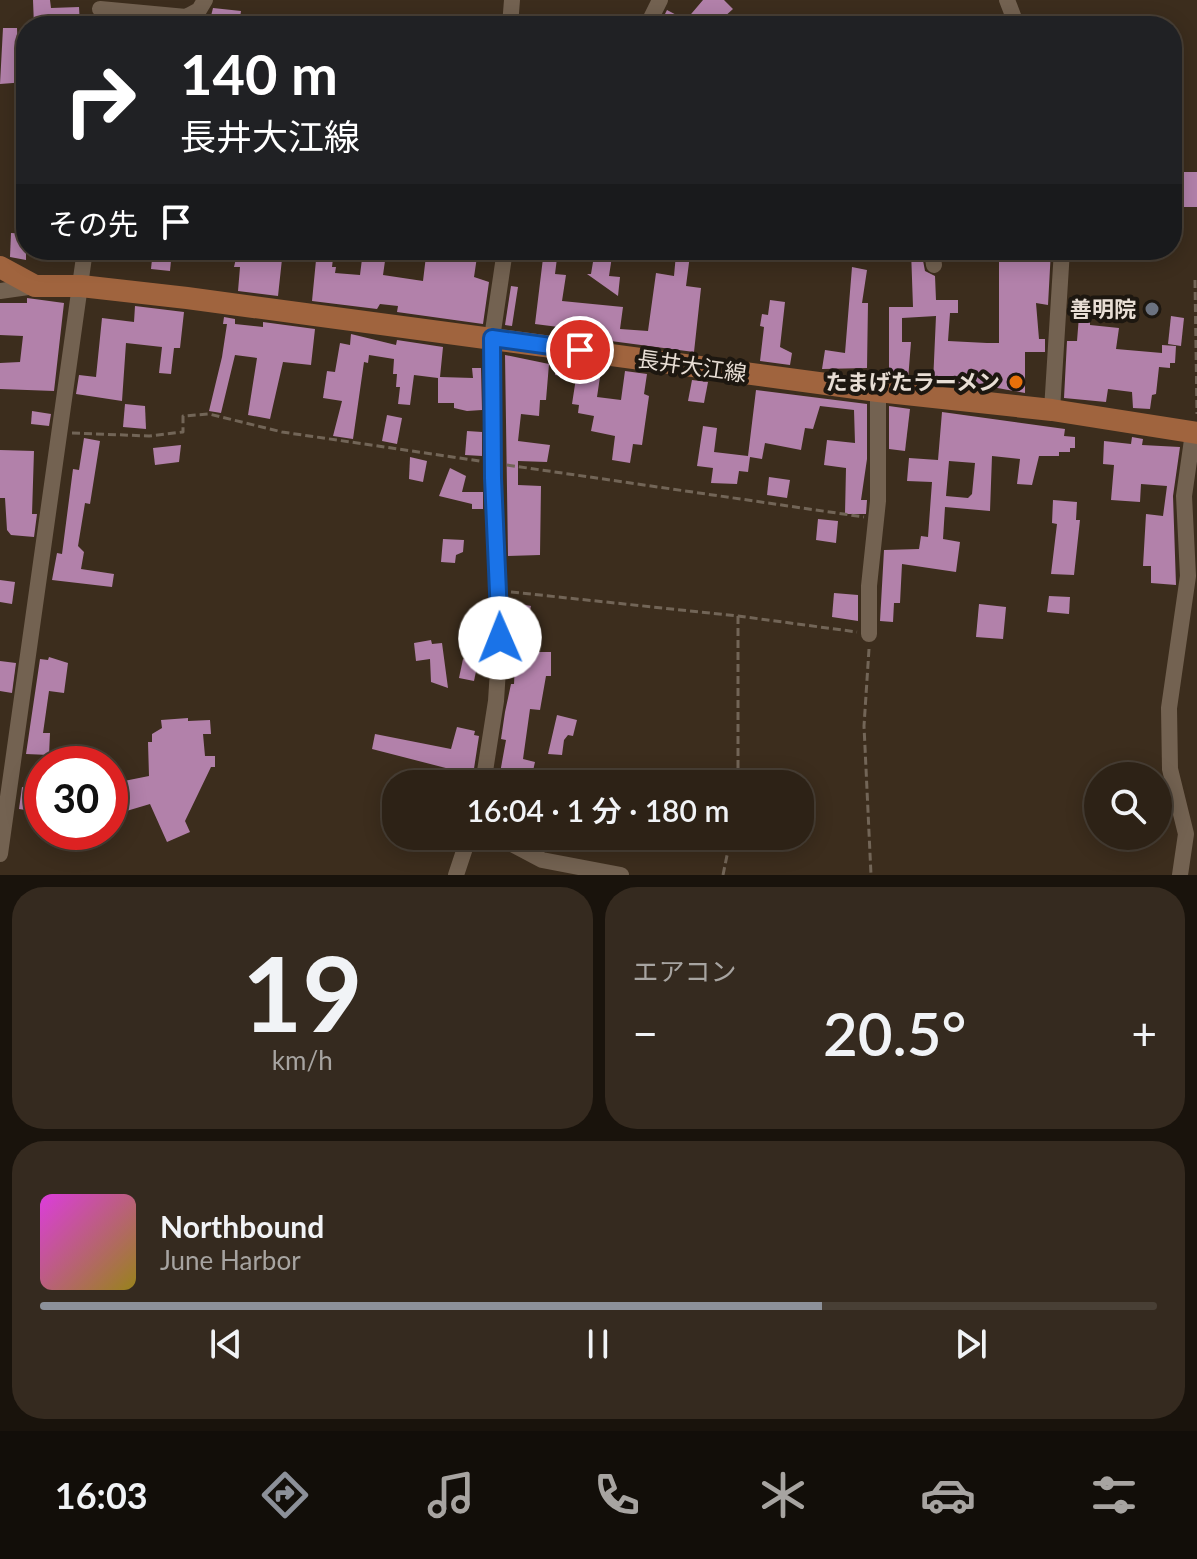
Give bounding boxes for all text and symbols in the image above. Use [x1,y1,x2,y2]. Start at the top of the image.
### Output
text: 140 m [180,40,338,107]
icon: right [48,48,152,152]
text: 長井大江線 [180,114,360,158]
icon: arrive [154,200,198,244]
text: その先 [48,205,138,241]
place label: 善明院 [1070,295,1136,322]
marker: 善明院 [1143,300,1161,318]
pin [546,316,614,384]
icon: arrive [558,328,602,372]
street label: 長井大江線 [636,344,748,387]
place label: たまげたラーメン [826,368,1000,395]
marker: たまげたラーメン [1007,373,1025,391]
position arrow [458,596,542,680]
speed limit sign: 30 [24,746,128,850]
map controls [1084,762,1172,850]
button: search [1084,762,1172,850]
text: 16:04 · 1 分 · 180 m [467,792,729,828]
text: 19 [242,929,363,1054]
text: エアコン [633,955,737,987]
text: 20.5° [823,997,967,1069]
text: − [633,1007,658,1059]
text: + [1131,1007,1157,1059]
text: km/h [272,1044,333,1076]
text: Northbound [160,1208,324,1244]
text: June Harbor [160,1244,301,1276]
icon: previous [204,1322,248,1366]
icon: pause [576,1322,620,1366]
icon: next [949,1322,993,1366]
icon: directions [257,1467,313,1523]
icon: music [423,1467,479,1523]
icon: phone [589,1467,645,1523]
icon: climate [755,1467,811,1523]
icon: car [920,1467,976,1523]
icon: filters [1086,1467,1142,1523]
text: 16:03 [55,1473,148,1517]

